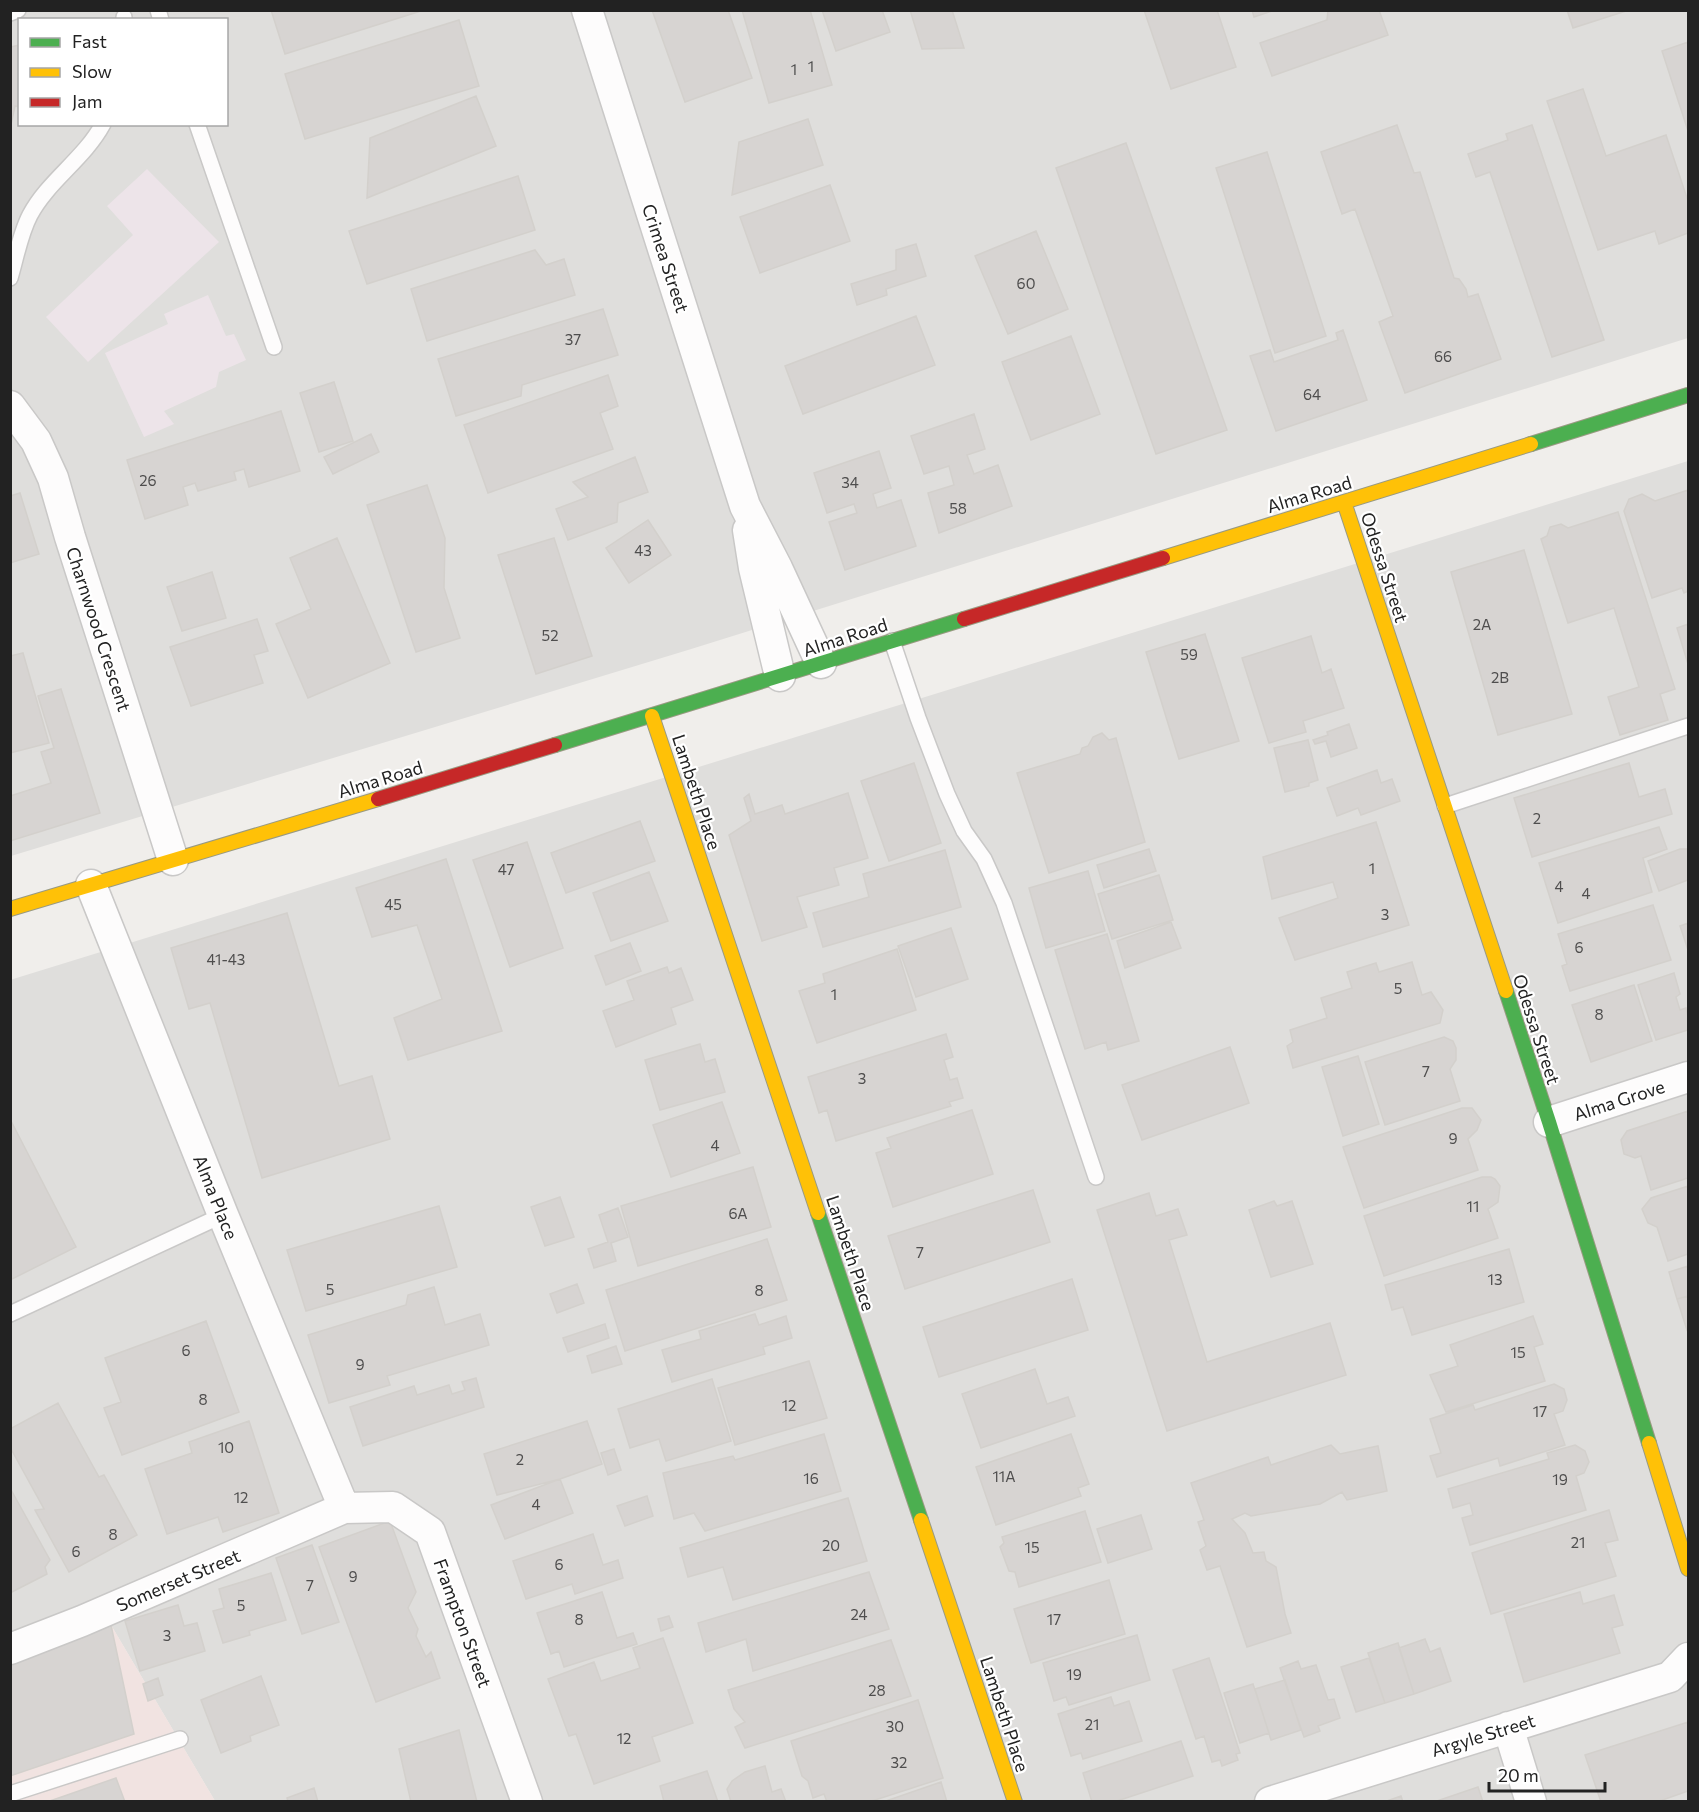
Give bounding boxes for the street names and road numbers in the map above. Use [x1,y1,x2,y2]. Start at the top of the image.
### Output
street label: Crimea Street [638,201,694,315]
street label: Alma Road [1264,471,1354,517]
street label: Odessa Street [1357,509,1413,625]
street label: Charnwood Crescent [62,544,136,714]
street label: Alma Road [800,613,890,661]
street label: Lambeth Place [668,731,726,853]
street label: Alma Road [335,756,425,802]
street label: Odessa Street [1509,971,1565,1087]
street label: Alma Grove [1571,1075,1667,1125]
street label: Alma Place [189,1152,243,1242]
street label: Lambeth Place [822,1192,880,1314]
street label: Somerset Street [113,1544,243,1616]
street label: Frampton Street [430,1556,496,1690]
street label: Lambeth Place [976,1653,1034,1775]
street label: Argyle Street [1429,1709,1537,1761]

